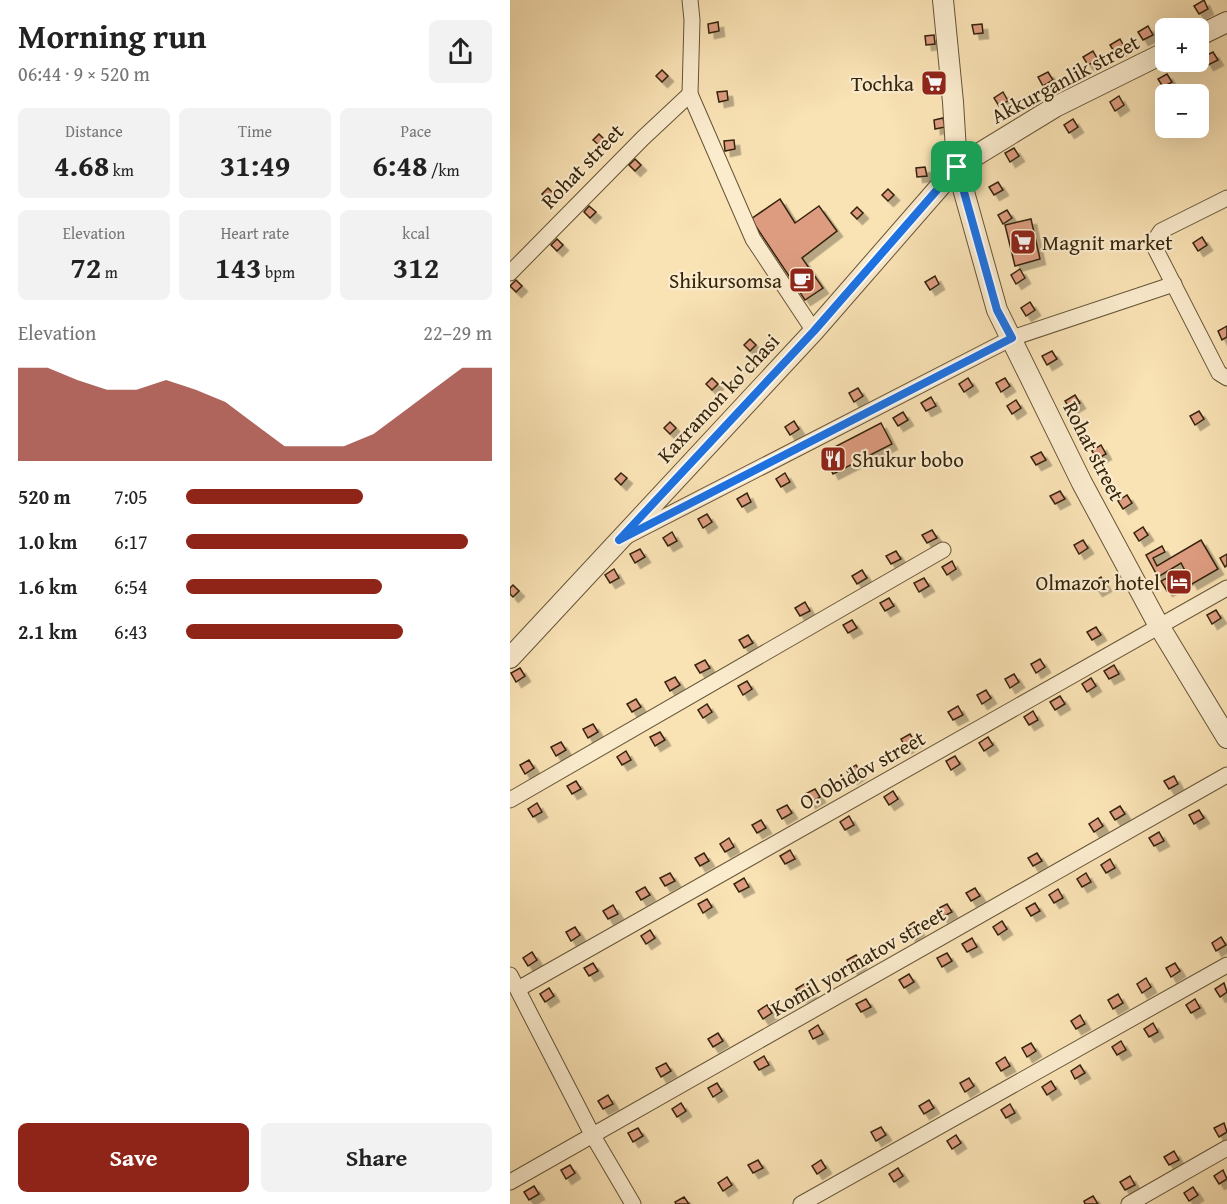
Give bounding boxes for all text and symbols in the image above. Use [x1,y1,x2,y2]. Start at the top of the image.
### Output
text: Morning run [18,12,207,60]
map controls [1155,18,1209,138]
button: + [1155,18,1209,72]
button: share [429,20,492,83]
street label: Akkurganlik street [985,26,1145,131]
text: 06:44 · 9 × 520 m [18,59,150,88]
place label: Tochka [851,68,914,99]
supermarket icon: Tochka [919,68,949,98]
button: − [1155,84,1209,138]
street label: Rohat street [533,116,631,216]
text: Distance [65,119,123,143]
text: Time [238,119,272,143]
text: Pace [401,119,431,143]
pin [931,141,982,192]
text: 4.68 [54,143,109,187]
text: 31:49 [220,143,290,187]
text: 6:48 [372,143,427,187]
icon: arrive [940,150,973,183]
text: km [109,158,134,182]
text: /km [427,158,460,182]
text: Elevation [63,221,125,245]
text: Heart rate [221,221,289,245]
text: kcal [402,221,430,245]
supermarket icon: Magnit market [1008,227,1038,257]
place label: Magnit market [1042,227,1173,258]
text: 72 [70,245,101,289]
text: 143 [215,245,262,289]
text: 312 [393,245,439,289]
text: m [101,260,118,284]
text: bpm [262,260,295,284]
place label: Shikursomsa [669,265,782,296]
cafe icon: Shikursomsa [787,265,817,295]
text: Elevation [18,318,96,347]
text: 22–29 m [423,318,492,347]
street label: Kaxramon ko'chasi [650,326,786,470]
street label: Rohat street [1056,396,1133,507]
restaurant icon: Shukur bobo [818,444,848,474]
place label: Shukur bobo [852,444,964,475]
text: 520 m [18,482,71,511]
text: 7:05 [114,482,148,511]
text: 1.0 km [18,527,77,556]
text: 6:17 [114,527,148,556]
place label: Olmazor hotel [1035,567,1160,598]
hotel icon: Olmazor hotel [1164,567,1194,597]
text: 1.6 km [18,572,77,601]
text: 6:54 [114,572,148,601]
text: 2.1 km [18,617,77,646]
text: 6:43 [114,617,148,646]
street label: O. Obidov street [793,722,931,817]
street label: Komil yormatov street [765,898,952,1024]
button: Save [18,1123,249,1192]
button: Share [261,1123,492,1192]

